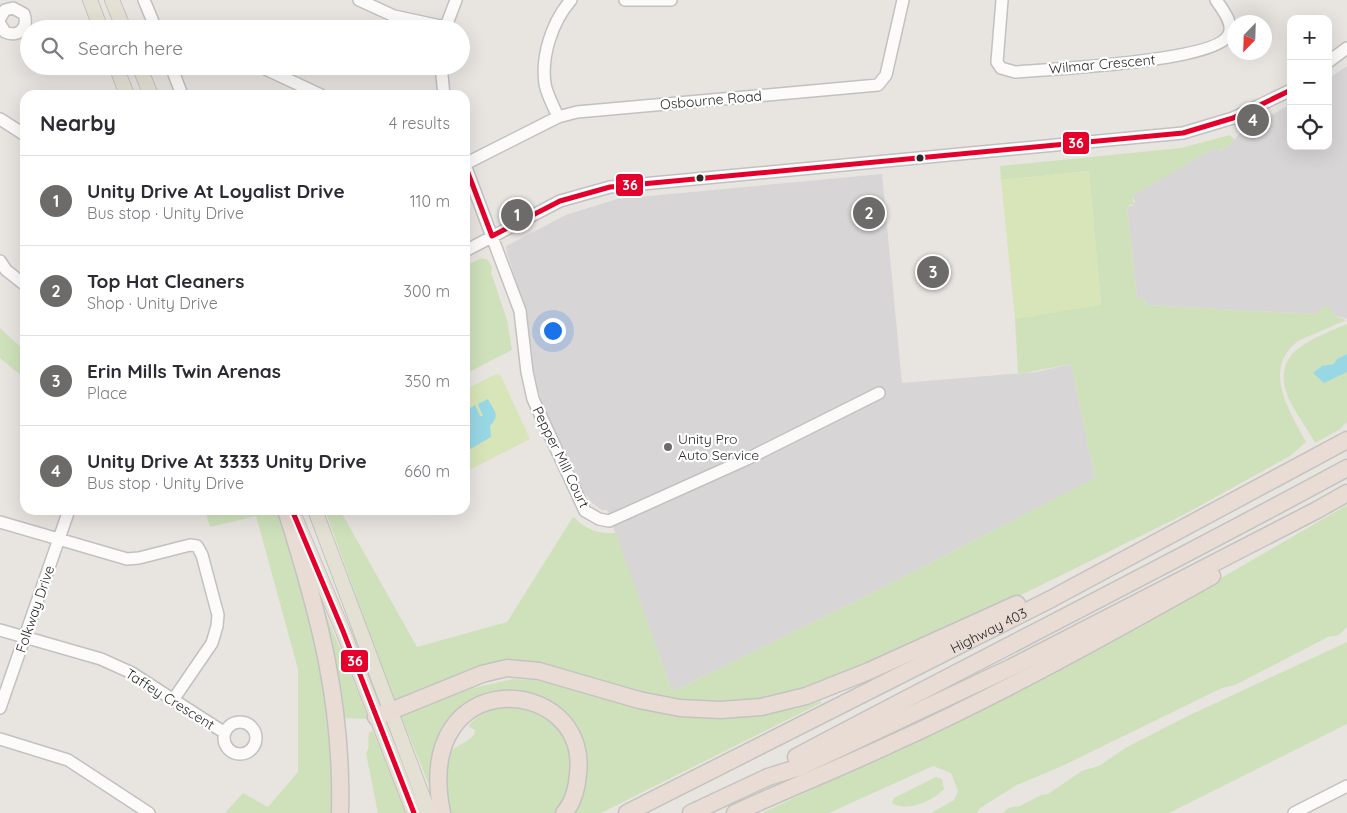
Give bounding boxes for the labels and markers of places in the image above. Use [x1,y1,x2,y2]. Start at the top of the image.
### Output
pin: 4 [1237,101,1269,139]
unlabelled marker [915,153,925,163]
unlabelled marker [695,173,705,183]
pin: 2 [853,194,885,232]
pin: 1 [501,196,533,234]
pin: 3 [917,253,949,291]
place label: Unity Pro Auto Service [678,430,759,464]
marker: Unity Pro Auto Service [662,441,674,453]

